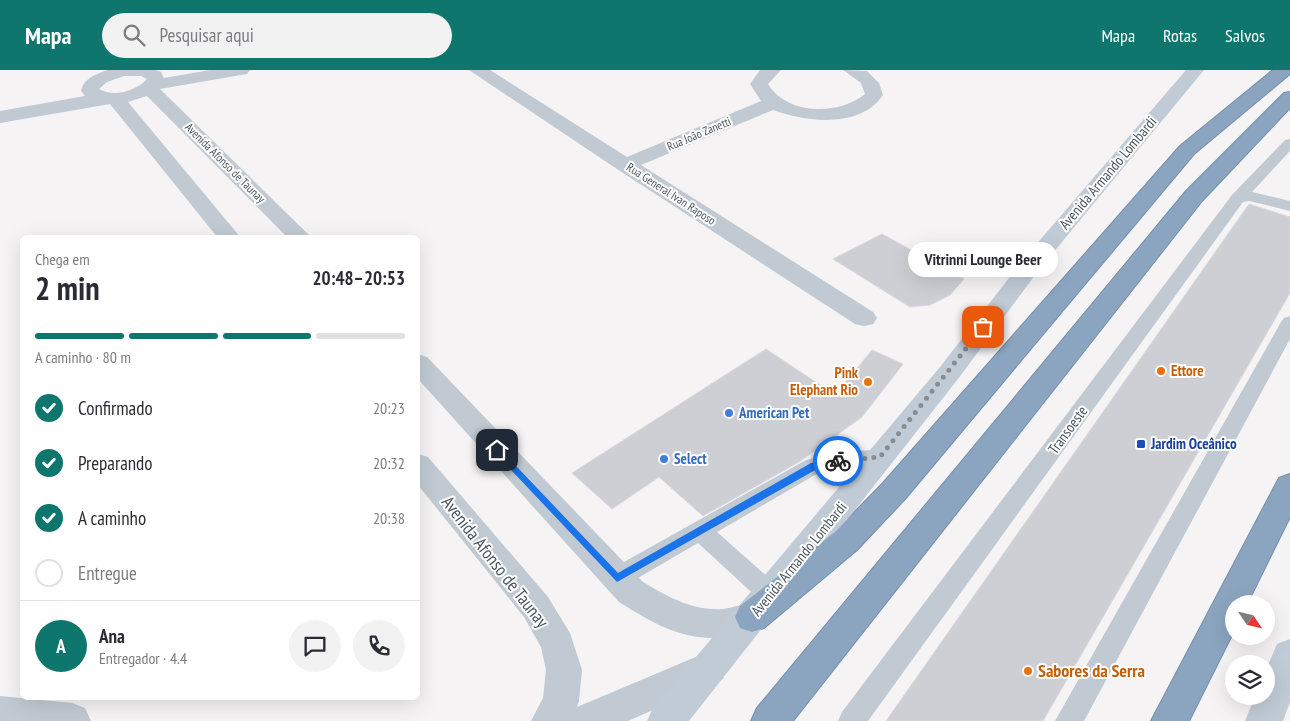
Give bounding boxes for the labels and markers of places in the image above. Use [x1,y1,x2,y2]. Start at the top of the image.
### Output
callout: Vitrinni Lounge Beer [908,242,1058,277]
pin [962,306,1004,348]
place label: Ettore [1171,361,1204,380]
place label: Pink Elephant Rio [790,363,859,399]
marker: Ettore [1155,365,1167,377]
marker: Pink Elephant Rio [862,376,874,388]
place label: American Pet [738,403,810,422]
marker: American Pet [723,407,735,419]
pin [476,429,518,471]
place label: Jardim Oceânico [1150,434,1237,453]
marker: Jardim Oceânico [1135,438,1147,450]
place label: Select [674,449,707,468]
marker: Select [658,453,670,465]
place label: Sabores da Serra [1038,659,1145,682]
marker: Sabores da Serra [1022,665,1034,677]

